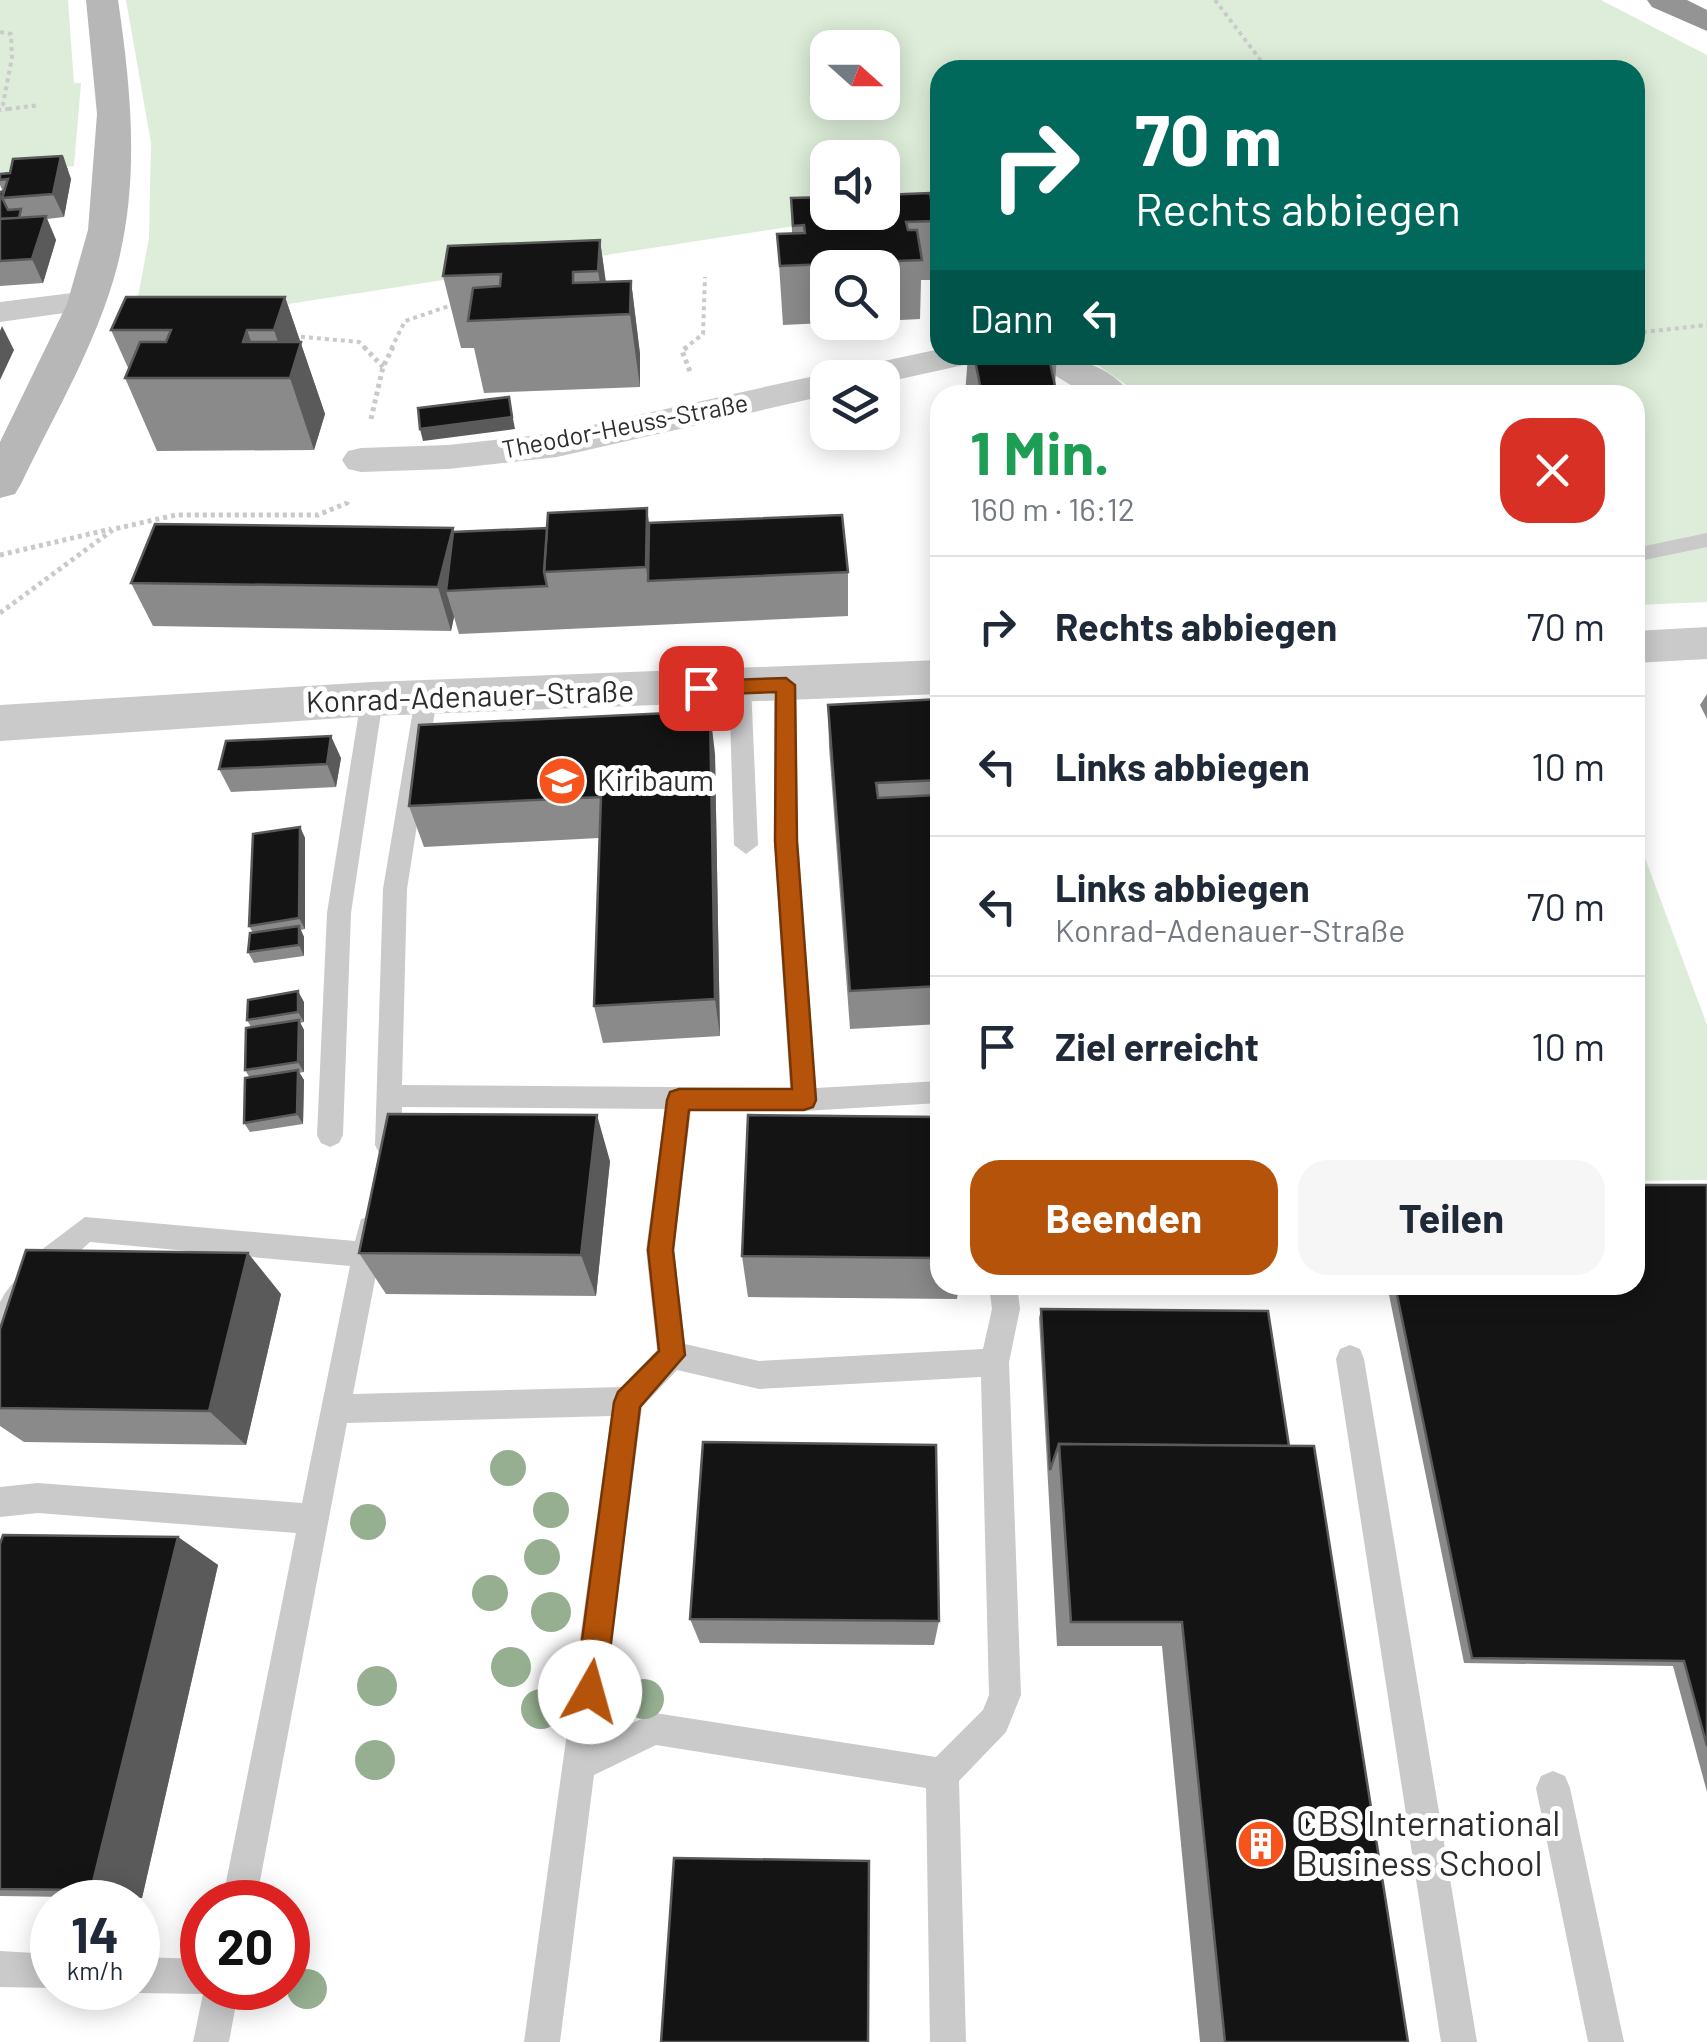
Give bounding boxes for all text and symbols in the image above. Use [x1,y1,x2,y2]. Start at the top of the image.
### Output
north arrow [810,30,900,120]
map controls [810,30,900,450]
text: 70 m [1135,96,1282,180]
icon: right [970,100,1100,230]
button: sound [810,140,900,230]
text: Rechts abbiegen [1135,181,1461,235]
button: search [810,250,900,340]
icon: left [1074,290,1129,345]
text: Dann [970,295,1054,341]
button: layers [810,360,900,450]
street label: Theodor-Heuss-Straße [499,386,750,464]
text: 1 Min. [970,415,1110,487]
button: close [1500,418,1605,523]
text: 160 m · 16:12 [970,489,1135,527]
icon: right [970,599,1025,654]
text: Rechts abbiegen [1055,603,1337,649]
text: 70 m [1527,603,1605,649]
pin [659,646,744,731]
icon: arrive [674,661,729,716]
street label: Konrad-Adenauer-Straße [305,671,635,719]
icon: left [970,739,1025,794]
text: Links abbiegen [1055,743,1310,789]
text: 10 m [1531,743,1605,789]
school or university icon: Kiribaum [536,755,588,807]
place label: Kiribaum [597,761,714,797]
text: Links abbiegen [1055,864,1310,910]
icon: left [970,879,1025,934]
text: 70 m [1527,883,1605,929]
text: Konrad-Adenauer-Straße [1055,910,1405,948]
icon: arrive [970,1019,1025,1074]
text: Ziel erreicht [1055,1023,1259,1069]
text: 10 m [1531,1023,1605,1069]
button: Beenden [970,1160,1278,1275]
button: Teilen [1298,1160,1605,1275]
position arrow [538,1640,642,1744]
place label: CBS International Business School [1296,1801,1560,1883]
building icon: CBS International Business School [1235,1818,1287,1870]
speed limit sign: 20 [180,1880,310,2010]
text: 14 [71,1903,119,1963]
text: km/h [67,1955,123,1985]

